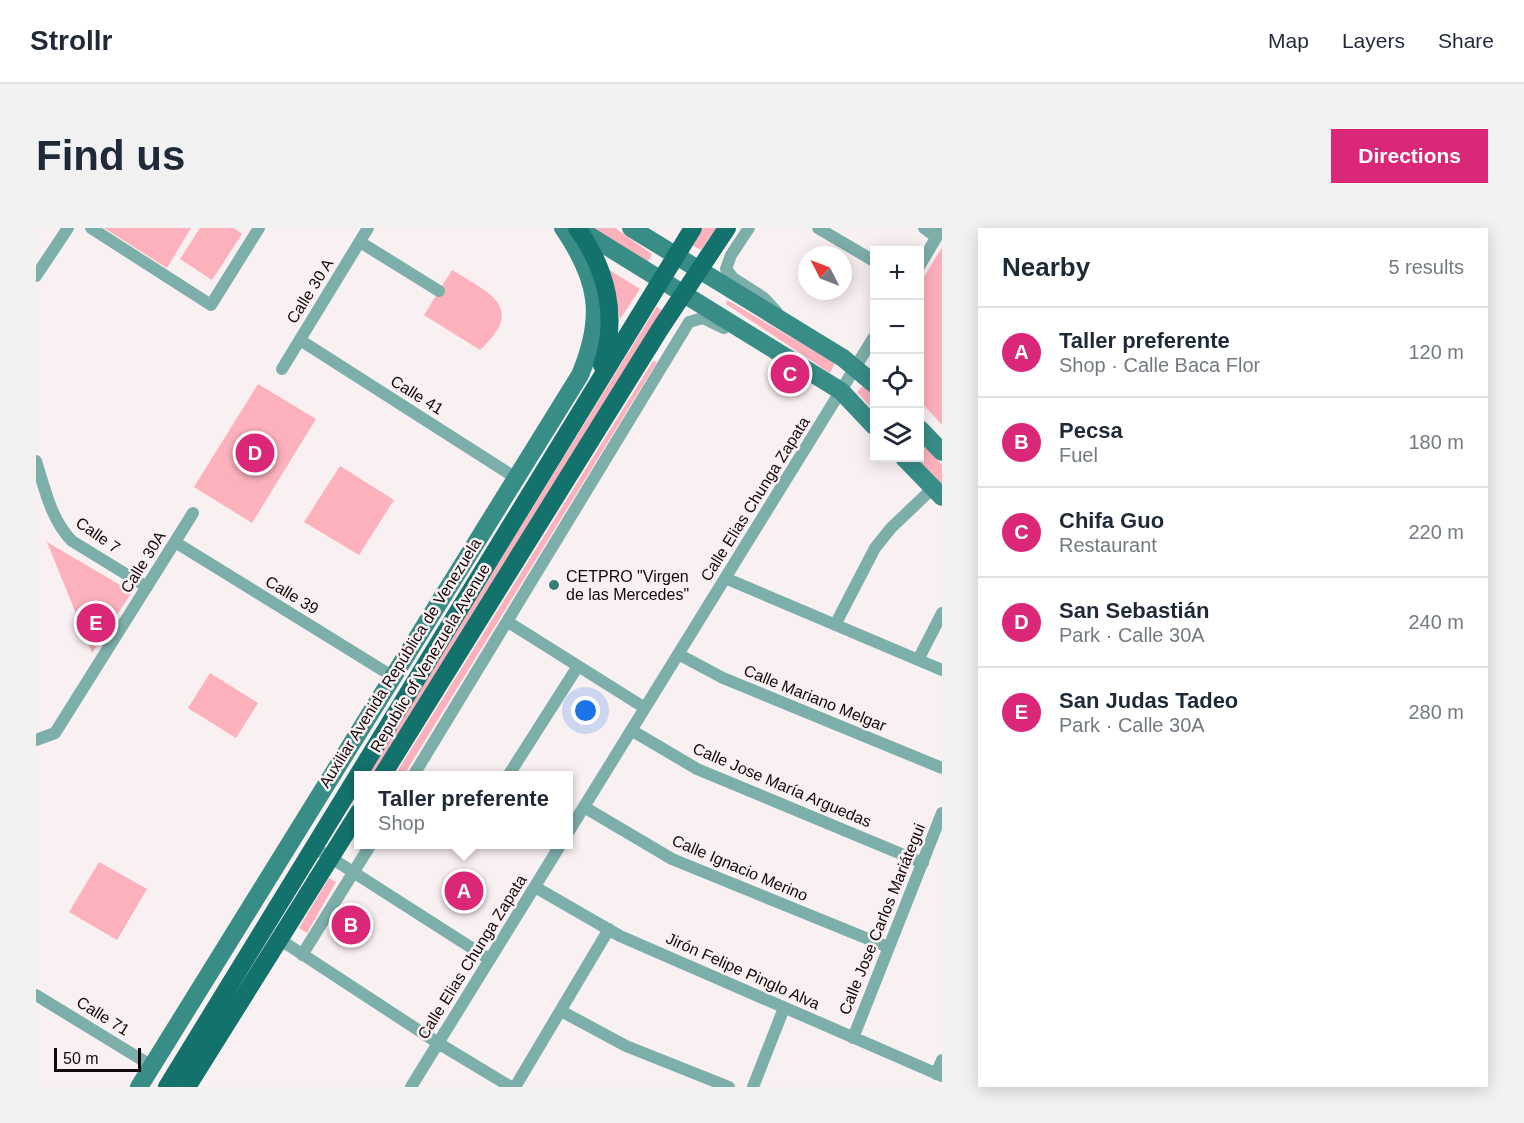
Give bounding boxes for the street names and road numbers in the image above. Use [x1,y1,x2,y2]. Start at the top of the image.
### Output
street label: Calle 30 A [283,255,337,326]
street label: Calle 41 [388,372,446,418]
street label: Calle Elias Chunga Zapata [697,414,813,584]
street label: Calle 7 [73,514,123,556]
street label: Calle 30A [117,528,169,596]
street label: Auxiliar Avenida República de Venezuela [316,535,484,791]
street label: Republic of Venezuela Avenue [367,561,493,755]
street label: Calle 39 [262,573,322,617]
street label: Calle Mariano Melgar [741,662,889,735]
street label: Calle Jose María Arguedas [690,740,874,830]
street label: Calle Jose Carlos Mariátegui [836,821,928,1017]
street label: Calle Ignacio Merino [670,832,811,904]
street label: Calle Elias Chunga Zapata [414,872,530,1042]
street label: Jirón Felipe Pinglo Alva [664,929,823,1013]
street label: Calle 71 [74,993,132,1039]

